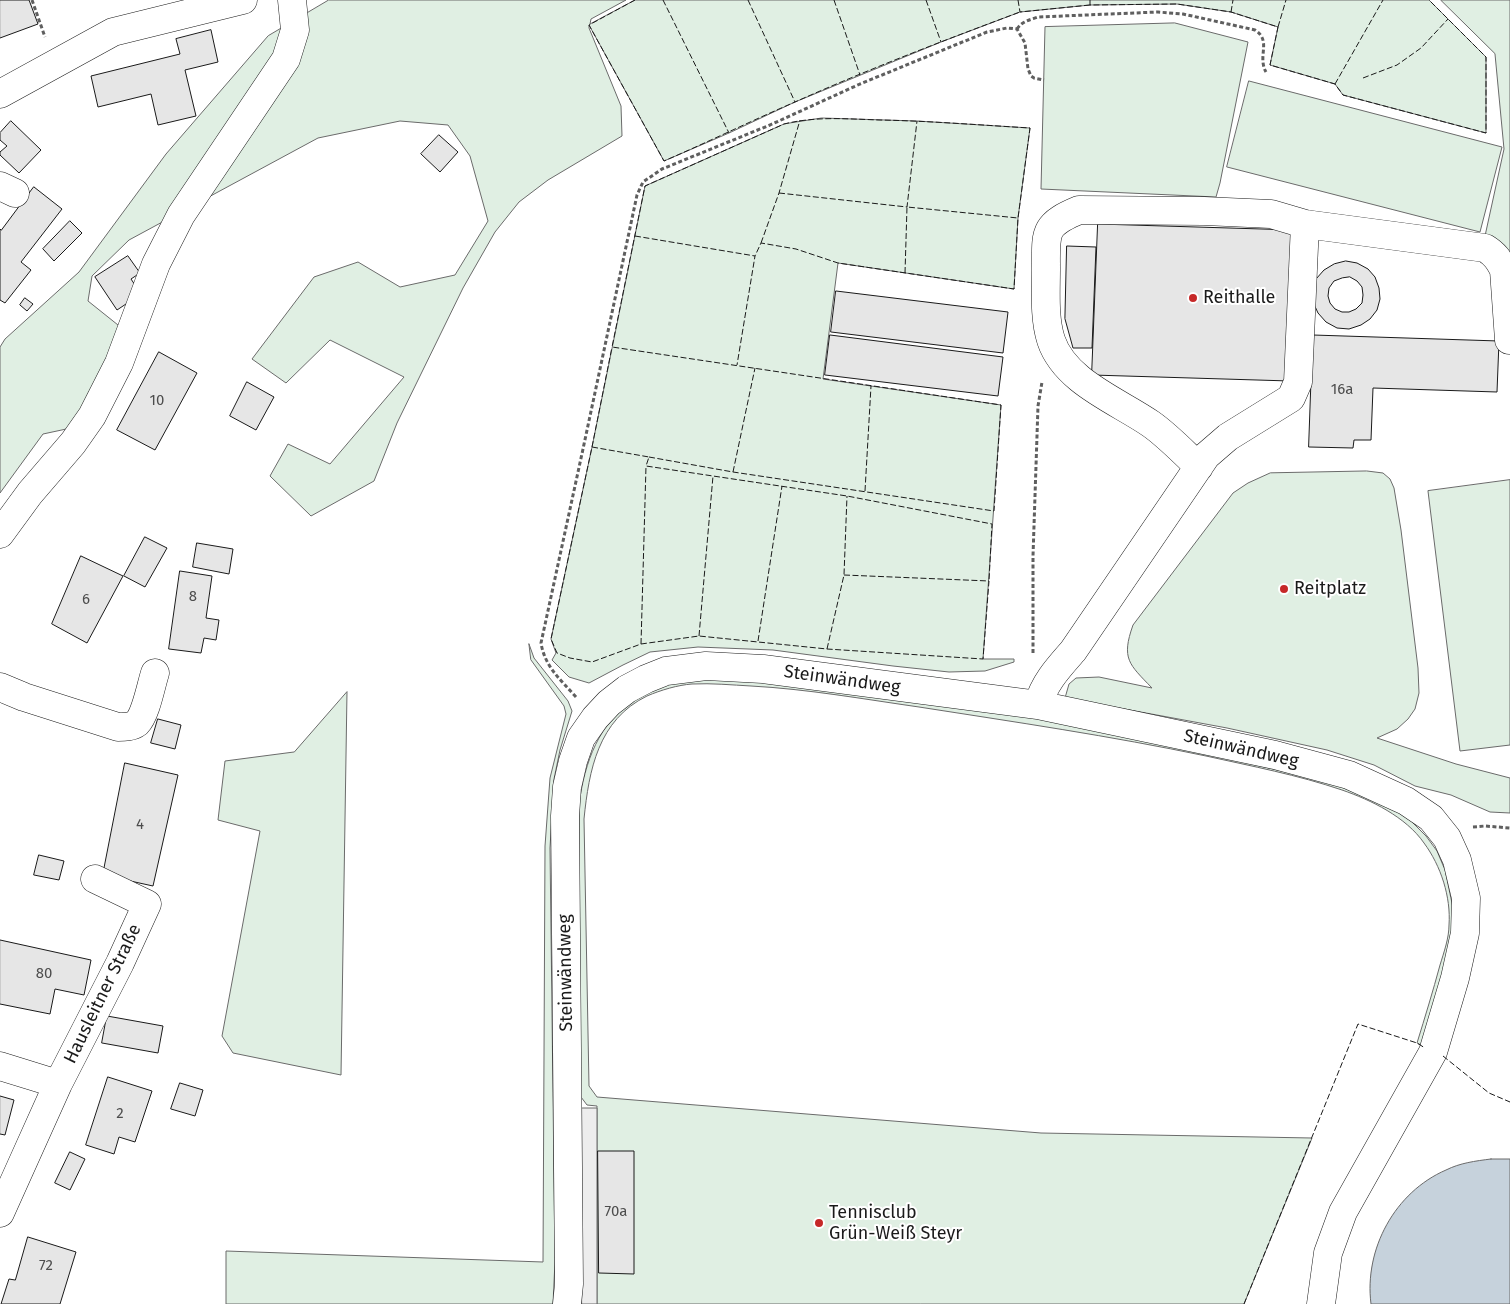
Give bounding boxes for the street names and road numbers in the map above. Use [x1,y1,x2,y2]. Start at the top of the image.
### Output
street label: Steinwändweg [782,661,902,699]
street label: Steinwändweg [1181,725,1301,773]
street label: Steinwändweg [554,914,578,1032]
street label: Hausleitner Straße [60,921,146,1067]

